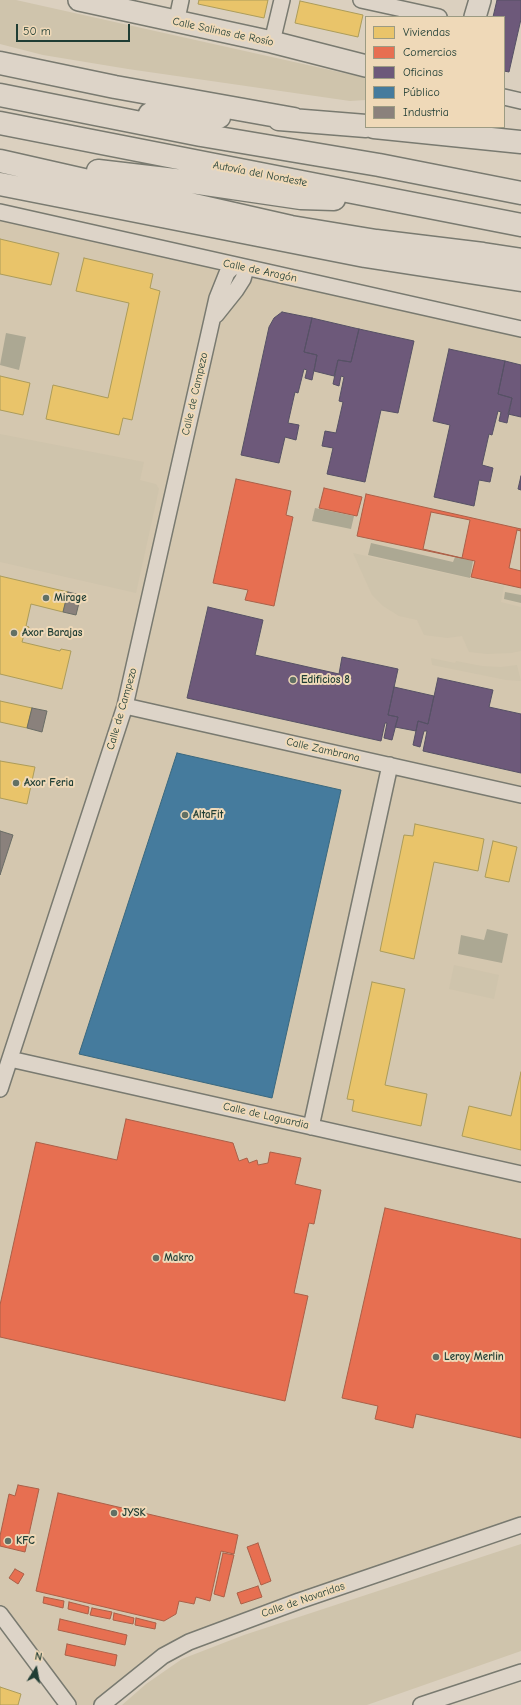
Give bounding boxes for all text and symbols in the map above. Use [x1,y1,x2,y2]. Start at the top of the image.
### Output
street label: Calle Salinas de Rosío [171,15,275,49]
scale bar [18,16,132,42]
legend [365,16,505,128]
text: 50 m [23,24,51,38]
text: Viviendas [403,25,450,39]
text: Comercios [403,45,457,59]
text: Oficinas [403,65,443,79]
text: Público [403,85,440,99]
text: Industria [403,105,449,119]
street label: Autovía del Nordeste [212,158,308,190]
street label: Calle de Aragón [222,257,298,285]
street label: Calle de Campezo [179,351,211,437]
place label: Mirage [54,591,87,605]
marker: Mirage [41,593,51,603]
place label: Axor Barajas [22,626,82,640]
marker: Axor Barajas [9,628,19,638]
street label: Calle de Campezo [104,666,140,752]
place label: Edificios 8 [301,673,350,687]
marker: Edificios 8 [288,675,298,685]
street label: Calle Zambrana [285,735,361,765]
place label: Axor Feria [24,776,74,790]
marker: Axor Feria [11,778,21,788]
place label: AltaFit [193,808,223,822]
marker: AltaFit [180,810,190,820]
street label: Calle de Laguardia [222,1100,310,1132]
place label: Makro [164,1251,194,1265]
marker: Makro [151,1253,161,1263]
place label: Leroy Merlin [444,1350,504,1364]
marker: Leroy Merlin [431,1352,441,1362]
place label: JYSK [122,1506,146,1520]
marker: JYSK [109,1508,119,1518]
place label: KFC [16,1534,35,1548]
marker: KFC [3,1536,13,1546]
street label: Calle de Navaridas [260,1580,346,1620]
north arrow [16,1649,56,1689]
text: N [34,1650,43,1664]

